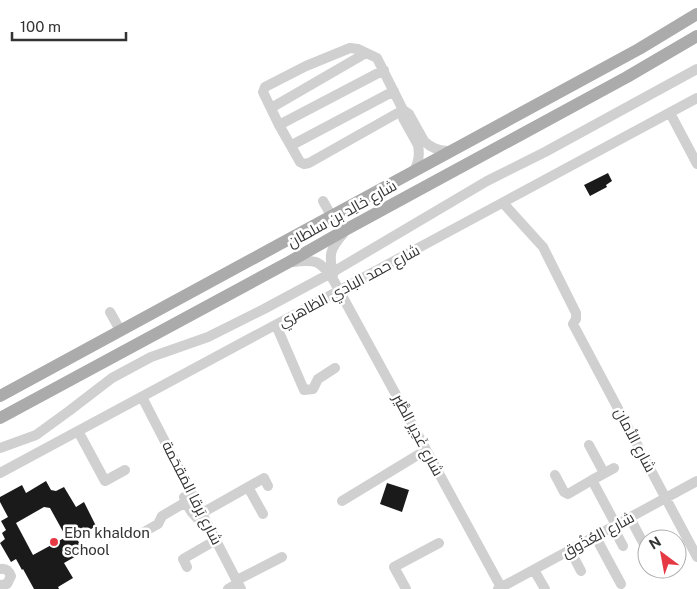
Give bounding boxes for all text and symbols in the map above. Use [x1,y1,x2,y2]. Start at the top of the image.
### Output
scale bar [12,10,126,42]
text: 100 m [20,18,61,35]
street label: شارع خالِد بن سلطان [284,177,401,253]
street label: شارع حمد البادي الظاهري [275,241,424,334]
street label: شارع غَدِير الطَّير [387,390,447,480]
street label: شارع الأمان [609,405,659,476]
street label: شارع بَرقا المَقحَمة [156,438,226,549]
street label: شارع العُذُوق [559,508,638,563]
place label: Ebn khaldon school [64,524,150,558]
north arrow [637,529,687,579]
text: N [646,533,664,553]
marker: Ebn khaldon school [48,536,60,548]

